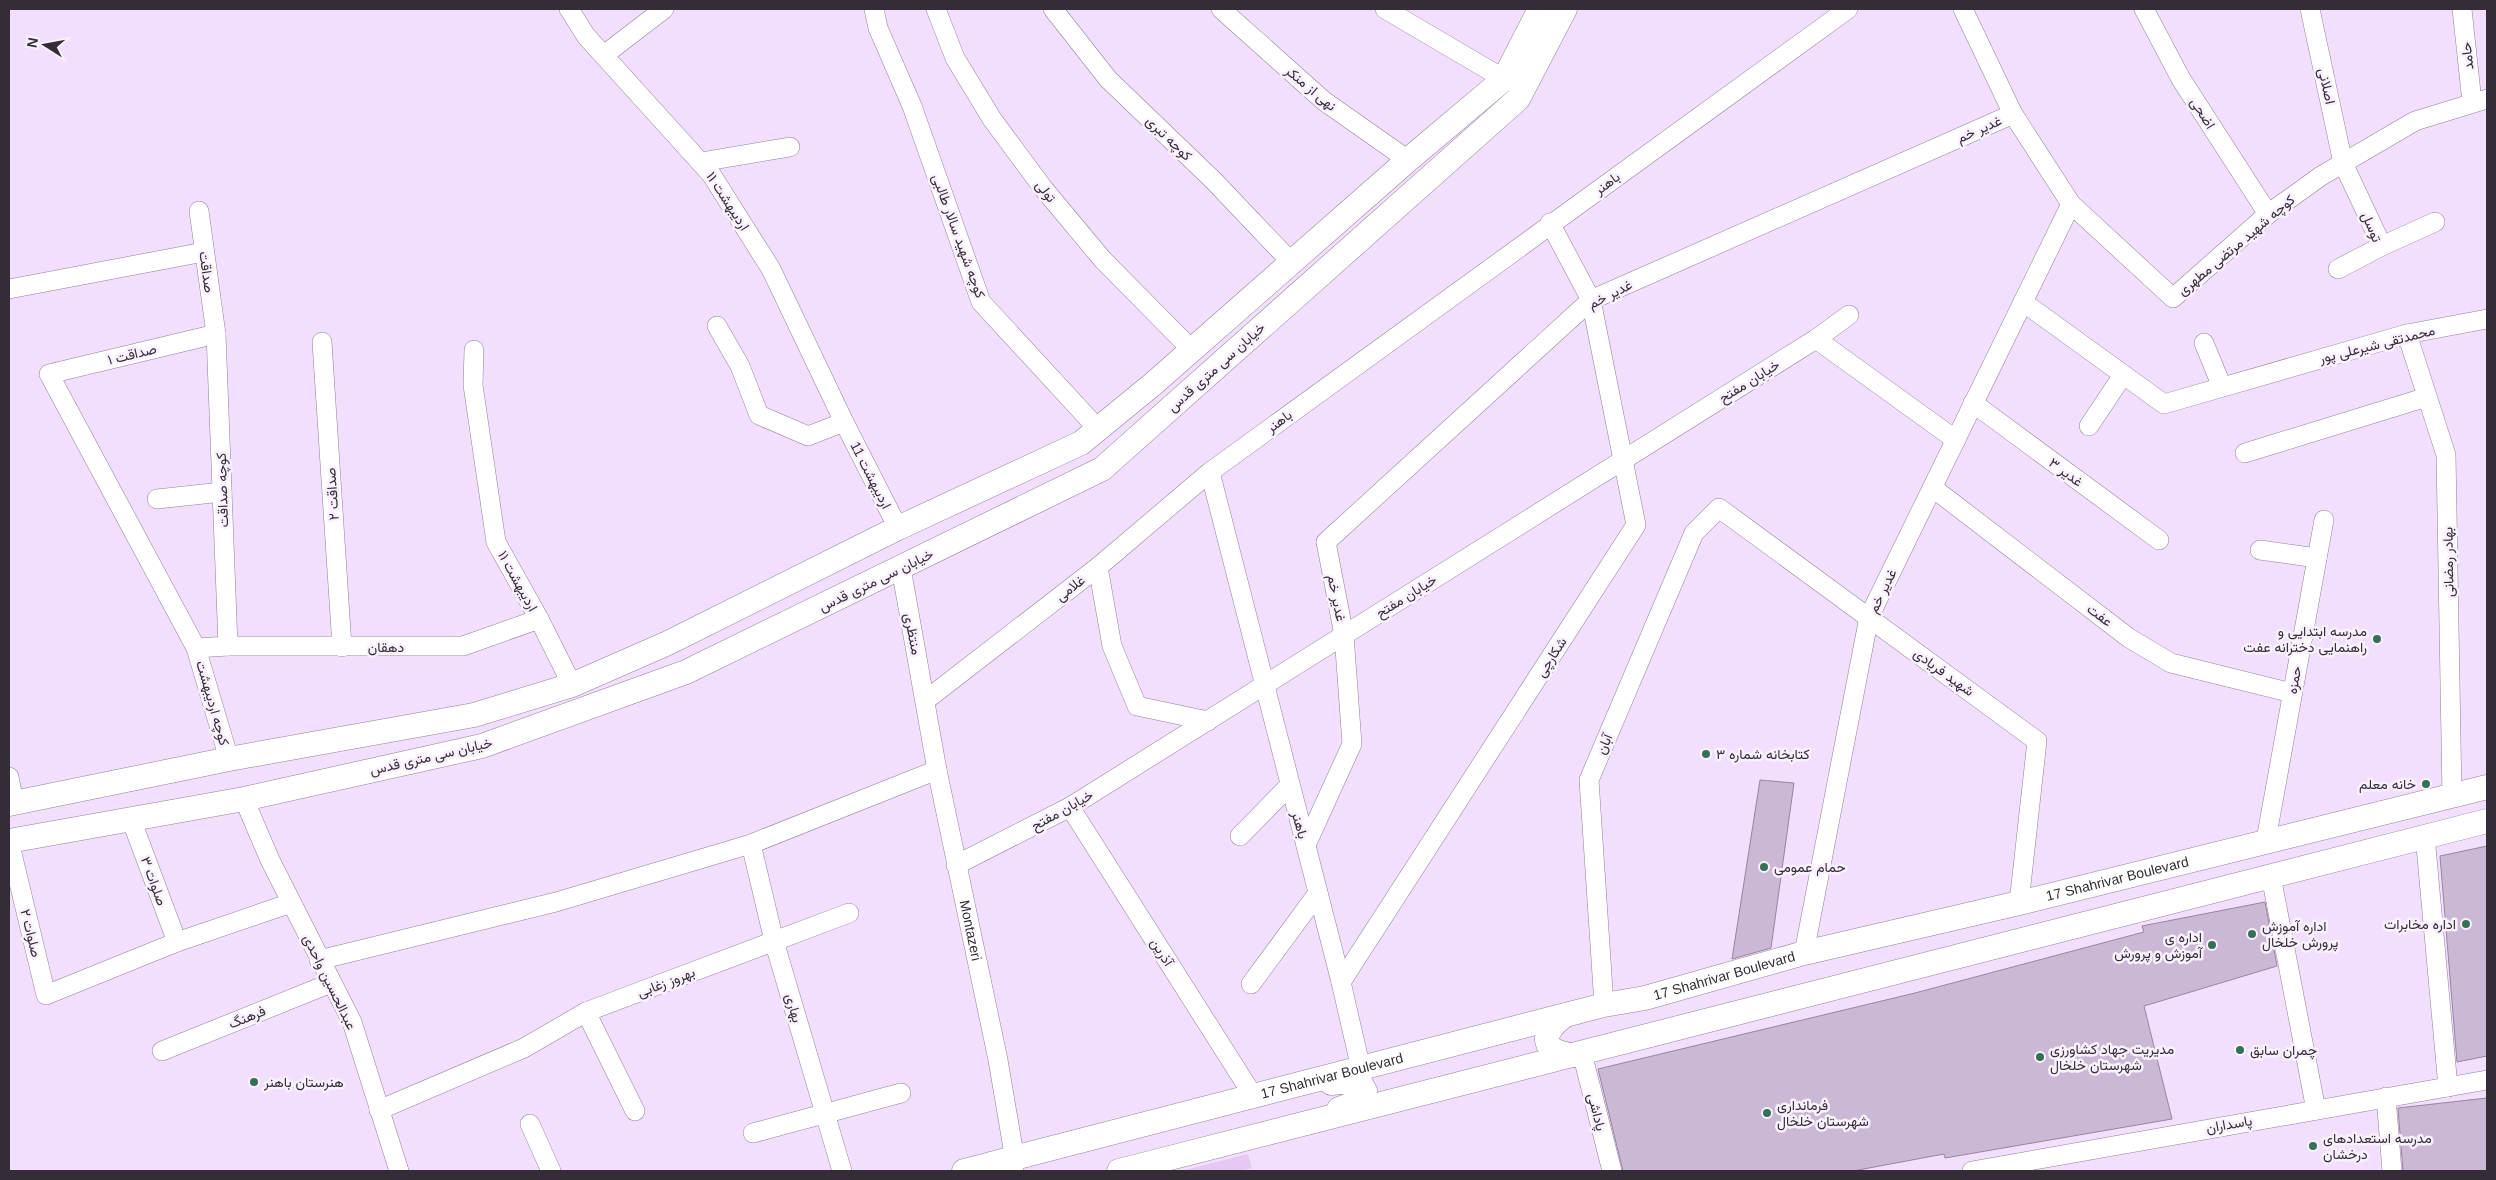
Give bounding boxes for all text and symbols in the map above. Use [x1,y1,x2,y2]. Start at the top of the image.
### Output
north arrow [20,20,70,70]
text: N [23,36,41,49]
street label: حامد [2458,41,2476,71]
street label: نهی از منکر [1281,62,1340,115]
street label: اصلانی [2314,66,2339,106]
street label: اضحی [2186,95,2219,132]
street label: کوچه تبری [1141,112,1195,165]
street label: غدیر خم [1954,112,2004,147]
street label: باهنر [1590,168,1623,199]
street label: ۱۱ اردیبهشت [702,169,753,234]
street label: کوچه شهید سالار طالبی [927,172,989,301]
street label: تولی [1032,177,1060,206]
street label: کوچه شهید مرتضی مطهری [2174,191,2299,300]
street label: توسل [2358,210,2385,245]
street label: صداقت [196,250,218,294]
street label: غدیر خم [1585,276,1635,313]
street label: خیابان سی متری قدس [1164,319,1269,416]
street label: محمدتقی شیرعلی پور [2316,322,2437,368]
street label: صداقت ۱ [106,340,158,368]
street label: خیابان مفتح [1716,356,1784,408]
street label: باهنر [1262,406,1295,437]
street label: 11 اردیبهشت [846,439,895,512]
street label: کوچه صداقت [213,452,233,528]
street label: غدیر ۳ [2045,454,2086,490]
street label: صداقت ۲ [322,467,342,521]
street label: بهادر رمضانی [2439,527,2458,597]
street label: خیابان سی متری قدس [816,545,936,616]
street label: ۱۱ اردیبهشت [494,548,541,615]
street label: غدیر خم [1864,566,1900,616]
street label: خیابان مفتح [1373,571,1441,623]
street label: غلامی [1052,572,1088,605]
street label: غدیر خم [1324,573,1349,623]
street label: عفت [2084,600,2116,630]
street label: منتظری [900,612,925,656]
place label: مدرسه ابتدایی و راهنمایی دخترانه عفت [2243,623,2367,656]
marker: مدرسه ابتدایی و راهنمایی دخترانه عفت [2371,633,2383,645]
street label: شکارچی [1532,634,1571,681]
street label: دهقان [368,639,405,656]
street label: شهید فریادی [1910,645,1977,700]
street label: کوچه اردیبهشت [191,659,233,748]
street label: حمزه [2284,665,2305,695]
street label: آبان [1593,730,1617,757]
street label: خیابان سی متری قدس [368,734,494,779]
place label: کتابخانه شماره ۳ [1716,746,1810,763]
marker: کتابخانه شماره ۳ [1700,748,1712,760]
place label: خانه معلم [2359,776,2416,793]
marker: خانه معلم [2420,778,2432,790]
street label: خیابان مفتح [1028,786,1097,836]
street label: باهنر [1287,809,1311,841]
street label: 17 Shahrivar Boulevard [2044,853,2190,904]
street label: صلوات ۳ [137,854,170,908]
place label: حمام عمومی [1774,859,1846,876]
marker: حمام عمومی [1758,861,1770,873]
street label: Montazeri [957,899,985,962]
street label: صلوات ۲ [16,907,45,959]
place label: اداره مخابرات [2384,916,2456,933]
place label: اداره آموزش پرورش خلخال [2262,918,2339,952]
marker: اداره مخابرات [2460,918,2472,930]
marker: اداره آموزش پرورش خلخال [2246,928,2258,940]
place label: اداره ی آموزش و پرورش [2114,929,2204,963]
street label: عبدالحسین واحدی [299,932,360,1033]
street label: آذرین [1147,935,1178,971]
marker: اداره ی آموزش و پرورش [2206,939,2218,951]
street label: 17 Shahrivar Boulevard [1651,948,1797,1003]
street label: بهروز زغابی [635,964,697,1001]
street label: بهاری [781,992,806,1025]
street label: فرهنگ [226,1002,268,1033]
place label: مدیریت جهاد کشاورزی شهرستان خلخال [2050,1041,2174,1075]
place label: چمران سابق [2250,1042,2317,1060]
marker: چمران سابق [2234,1044,2246,1056]
street label: 17 Shahrivar Boulevard [1259,1049,1405,1102]
marker: مدیریت جهاد کشاورزی شهرستان خلخال [2034,1051,2046,1063]
place label: هنرستان باهنر [263,1074,344,1091]
marker: هنرستان باهنر [248,1076,260,1088]
street label: پاداشی [1583,1092,1609,1133]
place label: فرمانداری شهرستان خلخال [1777,1097,1869,1131]
marker: فرمانداری شهرستان خلخال [1761,1107,1773,1119]
street label: پاسداران [2205,1112,2254,1138]
place label: مدرسه استعدادهای درخشان [2323,1130,2432,1163]
marker: مدرسه استعدادهای درخشان [2307,1140,2319,1152]

